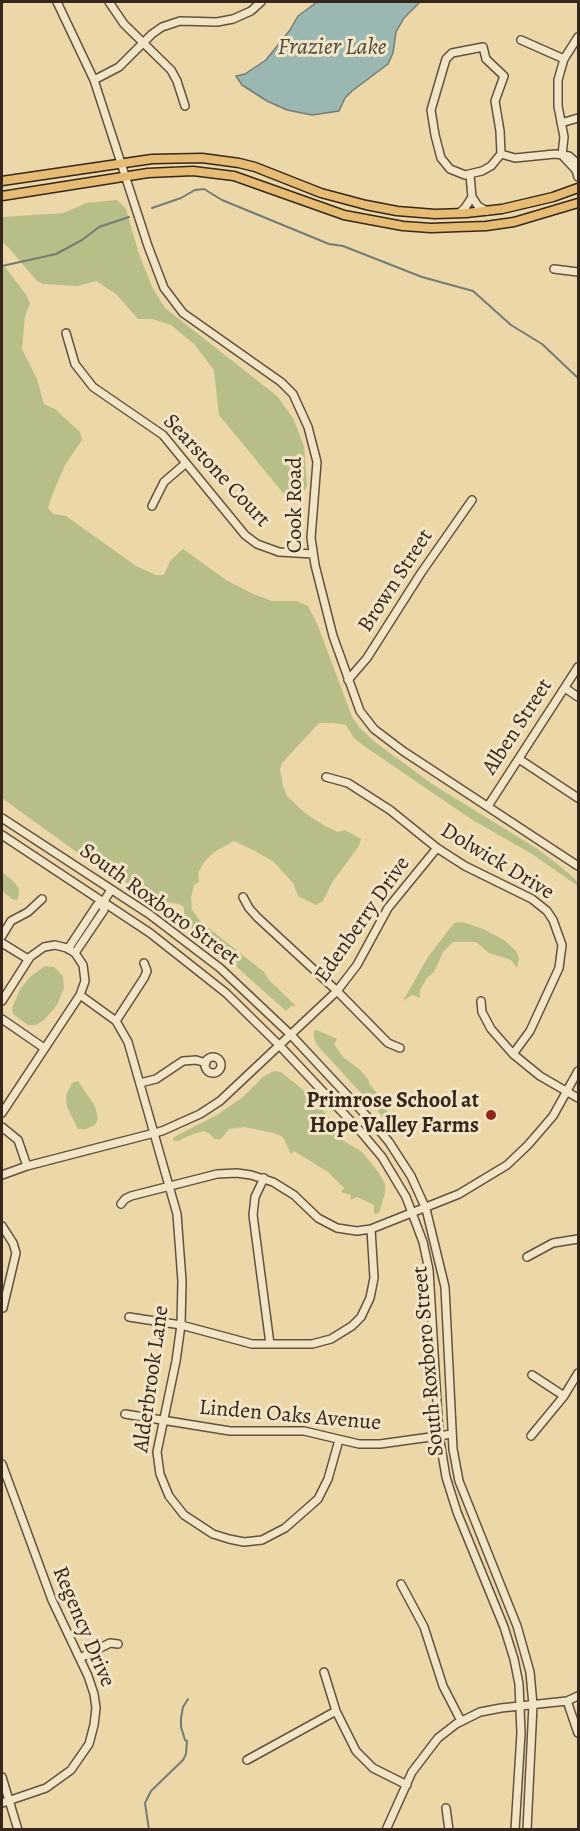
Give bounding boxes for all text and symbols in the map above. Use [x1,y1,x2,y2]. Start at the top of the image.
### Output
water label: Frazier Lake [278,34,386,62]
street label: Searstone Court [157,409,275,533]
street label: Cook Road [283,457,309,553]
street label: Brown Street [353,524,439,638]
street label: Alben Street [477,674,559,780]
street label: Dolwick Drive [436,818,558,906]
street label: South Roxboro Street [74,838,244,972]
street label: Edenberry Drive [310,852,416,988]
place label: Primrose School at Hope Valley Farms [306,1089,479,1140]
marker: Primrose School at Hope Valley Farms [484,1108,498,1122]
street label: South Roxboro Street [408,1265,450,1457]
street label: Alderbrook Lane [129,1304,175,1454]
street label: Linden Oaks Avenue [198,1395,382,1437]
street label: Regency Drive [46,1563,120,1691]

